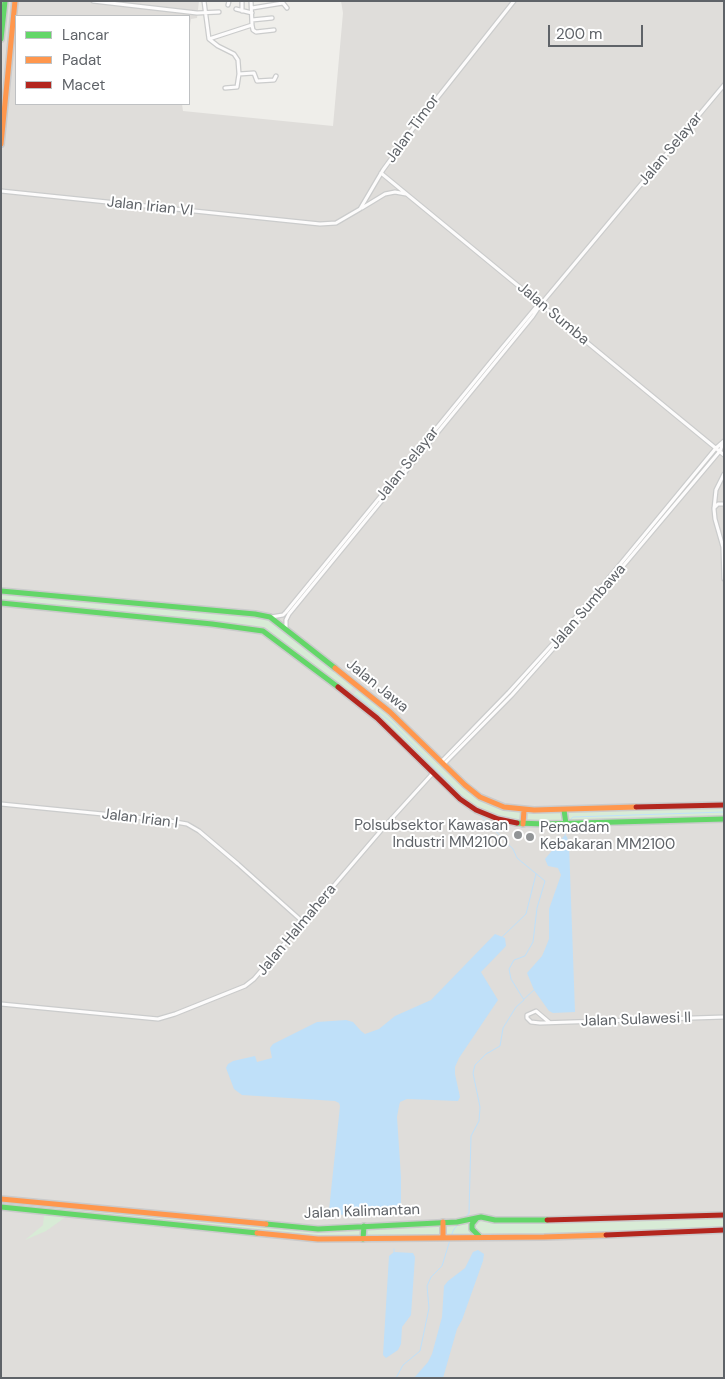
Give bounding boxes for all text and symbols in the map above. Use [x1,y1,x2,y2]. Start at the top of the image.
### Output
legend [15,15,190,105]
scale bar [550,15,645,47]
text: 200 m [556,24,602,44]
text: Lancar [62,25,109,45]
text: Padat [62,50,102,70]
text: Macet [62,75,106,95]
street label: Jalan Timor [382,92,444,166]
street label: Jalan Selayar [635,109,707,189]
street label: Jalan Irian VI [106,194,194,220]
street label: Jalan Sumba [514,279,592,349]
street label: Jalan Selayar [373,423,443,505]
street label: Jalan Sumbawa [546,561,630,653]
street label: Jalan Jawa [342,656,412,716]
street label: Jalan Irian I [101,805,179,833]
place label: Polsubsektor Kawasan Industri MM2100 [354,817,508,852]
place label: Pemadam Kebakaran MM2100 [540,819,675,854]
marker: Polsubsektor Kawasan Industri MM2100 [512,829,524,841]
marker: Pemadam Kebakaran MM2100 [524,831,536,843]
street label: Jalan Halmahera [254,881,340,979]
street label: Jalan Sulawesi II [581,1009,691,1031]
street label: Jalan Kalimantan [304,1201,420,1223]

